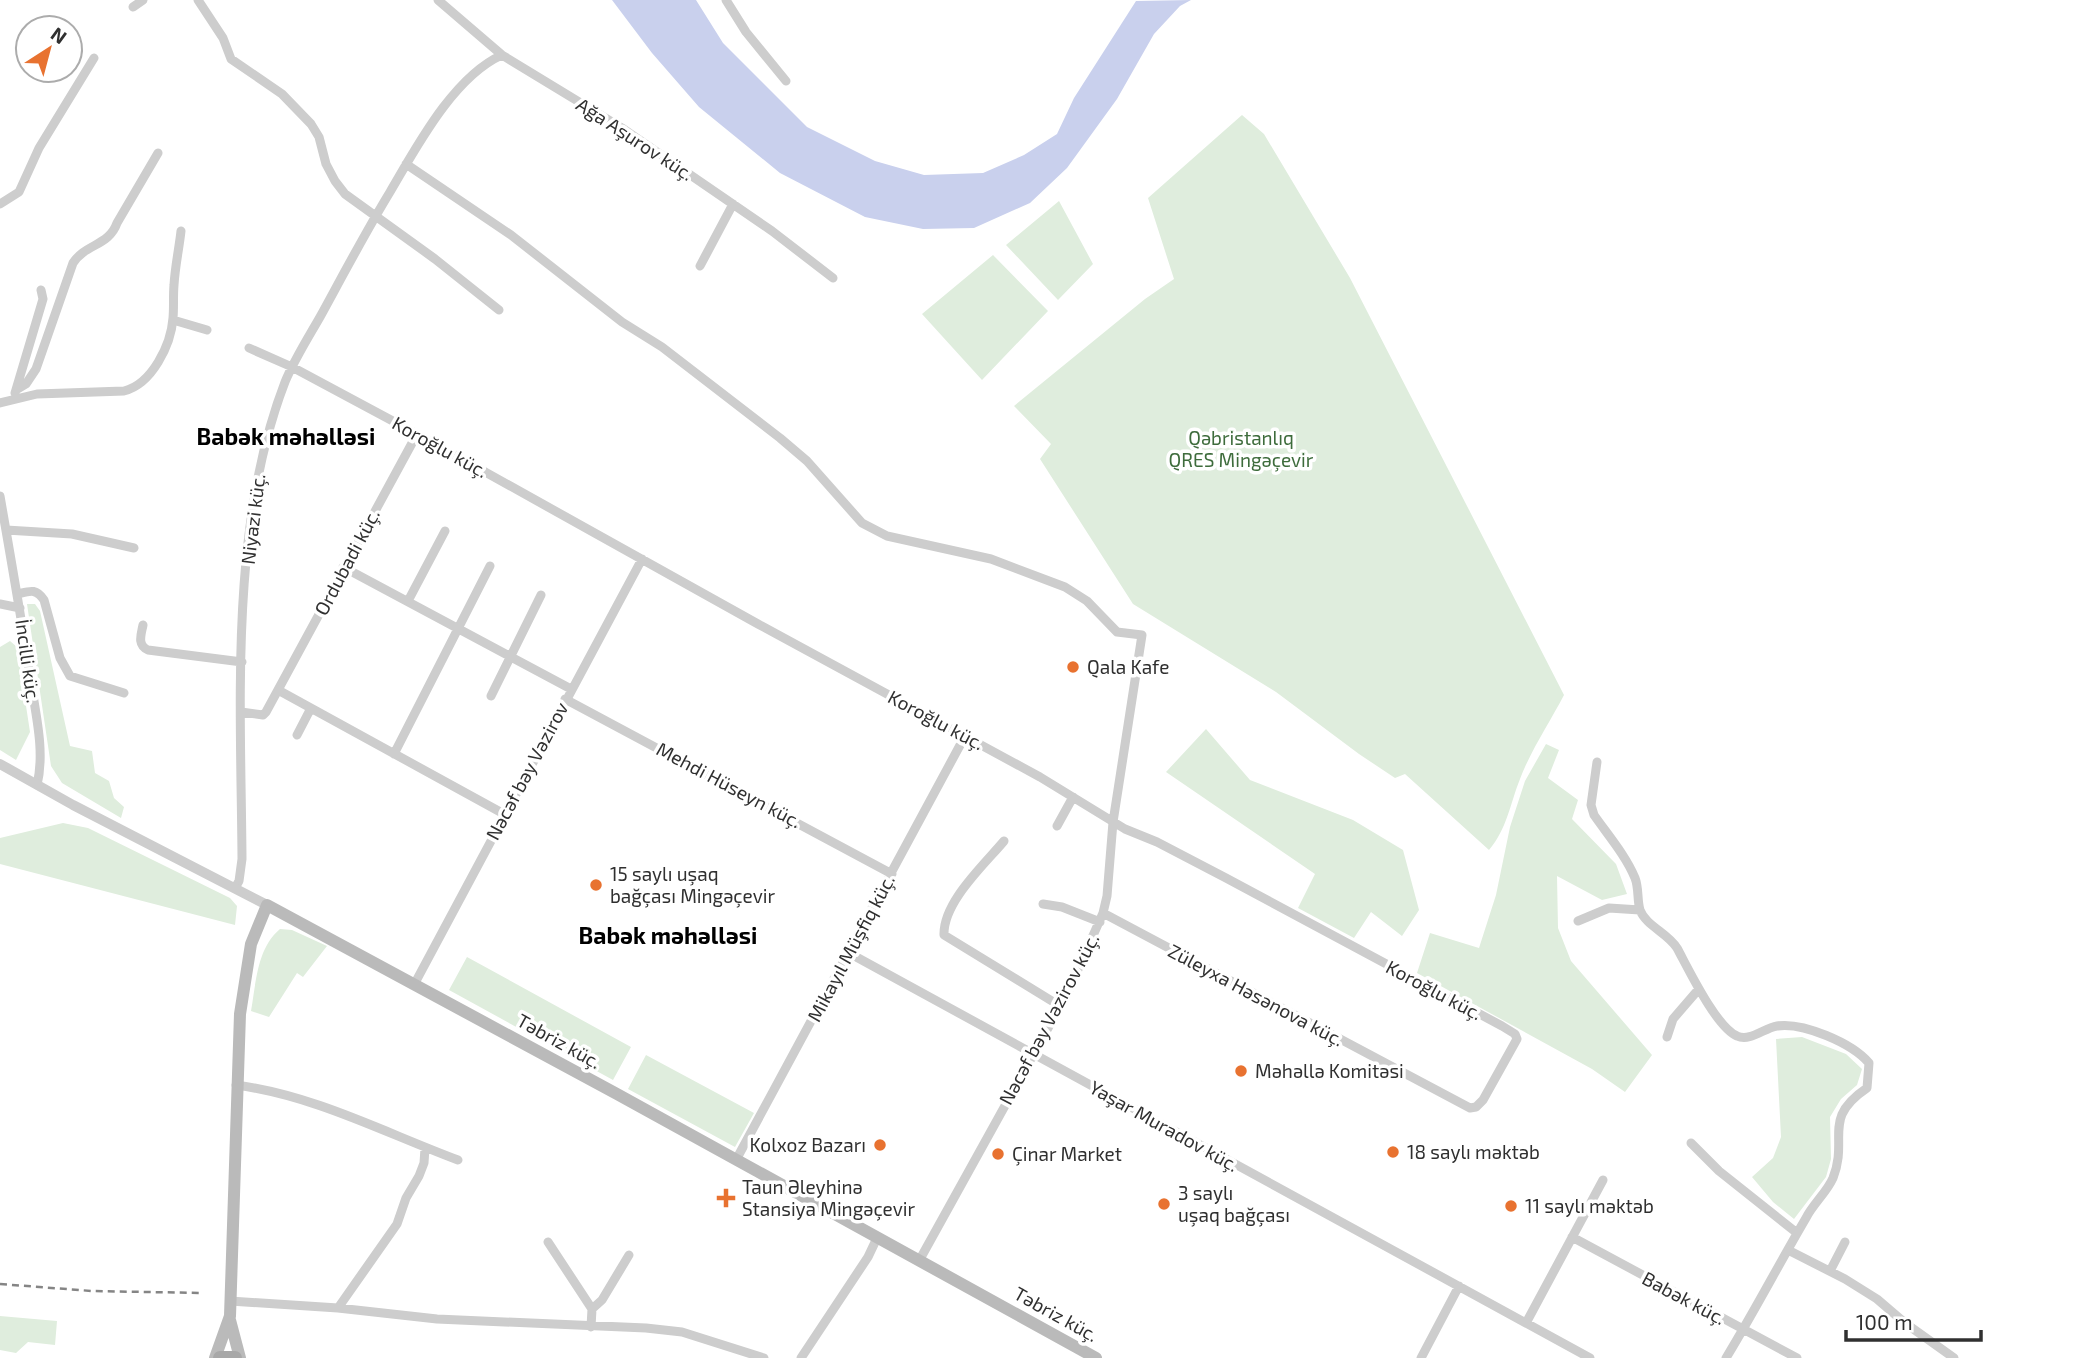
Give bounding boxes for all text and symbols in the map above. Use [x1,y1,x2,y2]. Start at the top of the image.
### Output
north arrow [14,14,84,84]
text: N [47,22,72,48]
street label: Ağa Aşurov küç. [572,92,698,186]
street label: Koroğlu küç. [388,411,492,483]
district label: Babək məhəlləsi [197,422,375,450]
park label: Qəbristanlıq QRES Mingəçevir [1169,426,1314,472]
street label: Niyazi küç. [236,472,270,566]
street label: Ordubadi küç. [309,505,385,619]
street label: İncilli küç. [10,618,46,704]
place label: Qala Kafe [1087,655,1169,678]
marker: Qala Kafe [1065,659,1081,675]
street label: Koroğlu küç. [884,685,988,755]
street label: Nəcəf bəy Vəzirov [481,698,573,844]
street label: Mehdi Hüseyn küç. [652,737,806,833]
place label: 15 saylı uşaq bağçası Mingəçevir [610,862,775,908]
street label: Mikayıl Müşfiq küç. [802,870,900,1026]
marker: 15 saylı uşaq bağçası Mingəçevir [588,877,604,893]
district label: Babək məhəlləsi [579,921,757,949]
street label: Nəcəf bəy Vəzirov küç. [994,929,1104,1109]
street label: Züleyxa Həsənova küç. [1164,939,1348,1051]
street label: Koroğlu küç. [1382,955,1486,1025]
street label: Təbriz küç. [513,1008,605,1074]
place label: Məhəllə Komitəsi [1255,1059,1404,1082]
marker: Məhəllə Komitəsi [1233,1063,1249,1079]
street label: Yaşar Muradov küç. [1085,1075,1243,1177]
place label: Kolxoz Bazarı [749,1133,866,1156]
marker: Kolxoz Bazarı [872,1137,888,1153]
place label: 18 saylı məktəb [1407,1140,1540,1163]
place label: Çinar Market [1012,1142,1122,1166]
marker: 18 saylı məktəb [1385,1144,1401,1160]
marker: Çinar Market [990,1146,1006,1162]
place label: Taun Əleyhinə Stansiya Mingəçevir [742,1175,916,1221]
place label: 3 saylı uşaq bağçası [1178,1181,1290,1227]
marker: Taun Əleyhinə Stansiya Mingəçevir [716,1188,736,1208]
place label: 11 saylı məktəb [1525,1194,1654,1217]
marker: 3 saylı uşaq bağçası [1156,1196,1172,1212]
marker: 11 saylı məktəb [1503,1198,1519,1214]
street label: Babək küç. [1638,1266,1730,1330]
street label: Təbriz küç. [1010,1281,1102,1347]
scale bar [1846,1298,1981,1342]
text: 100 m [1856,1309,1913,1334]

